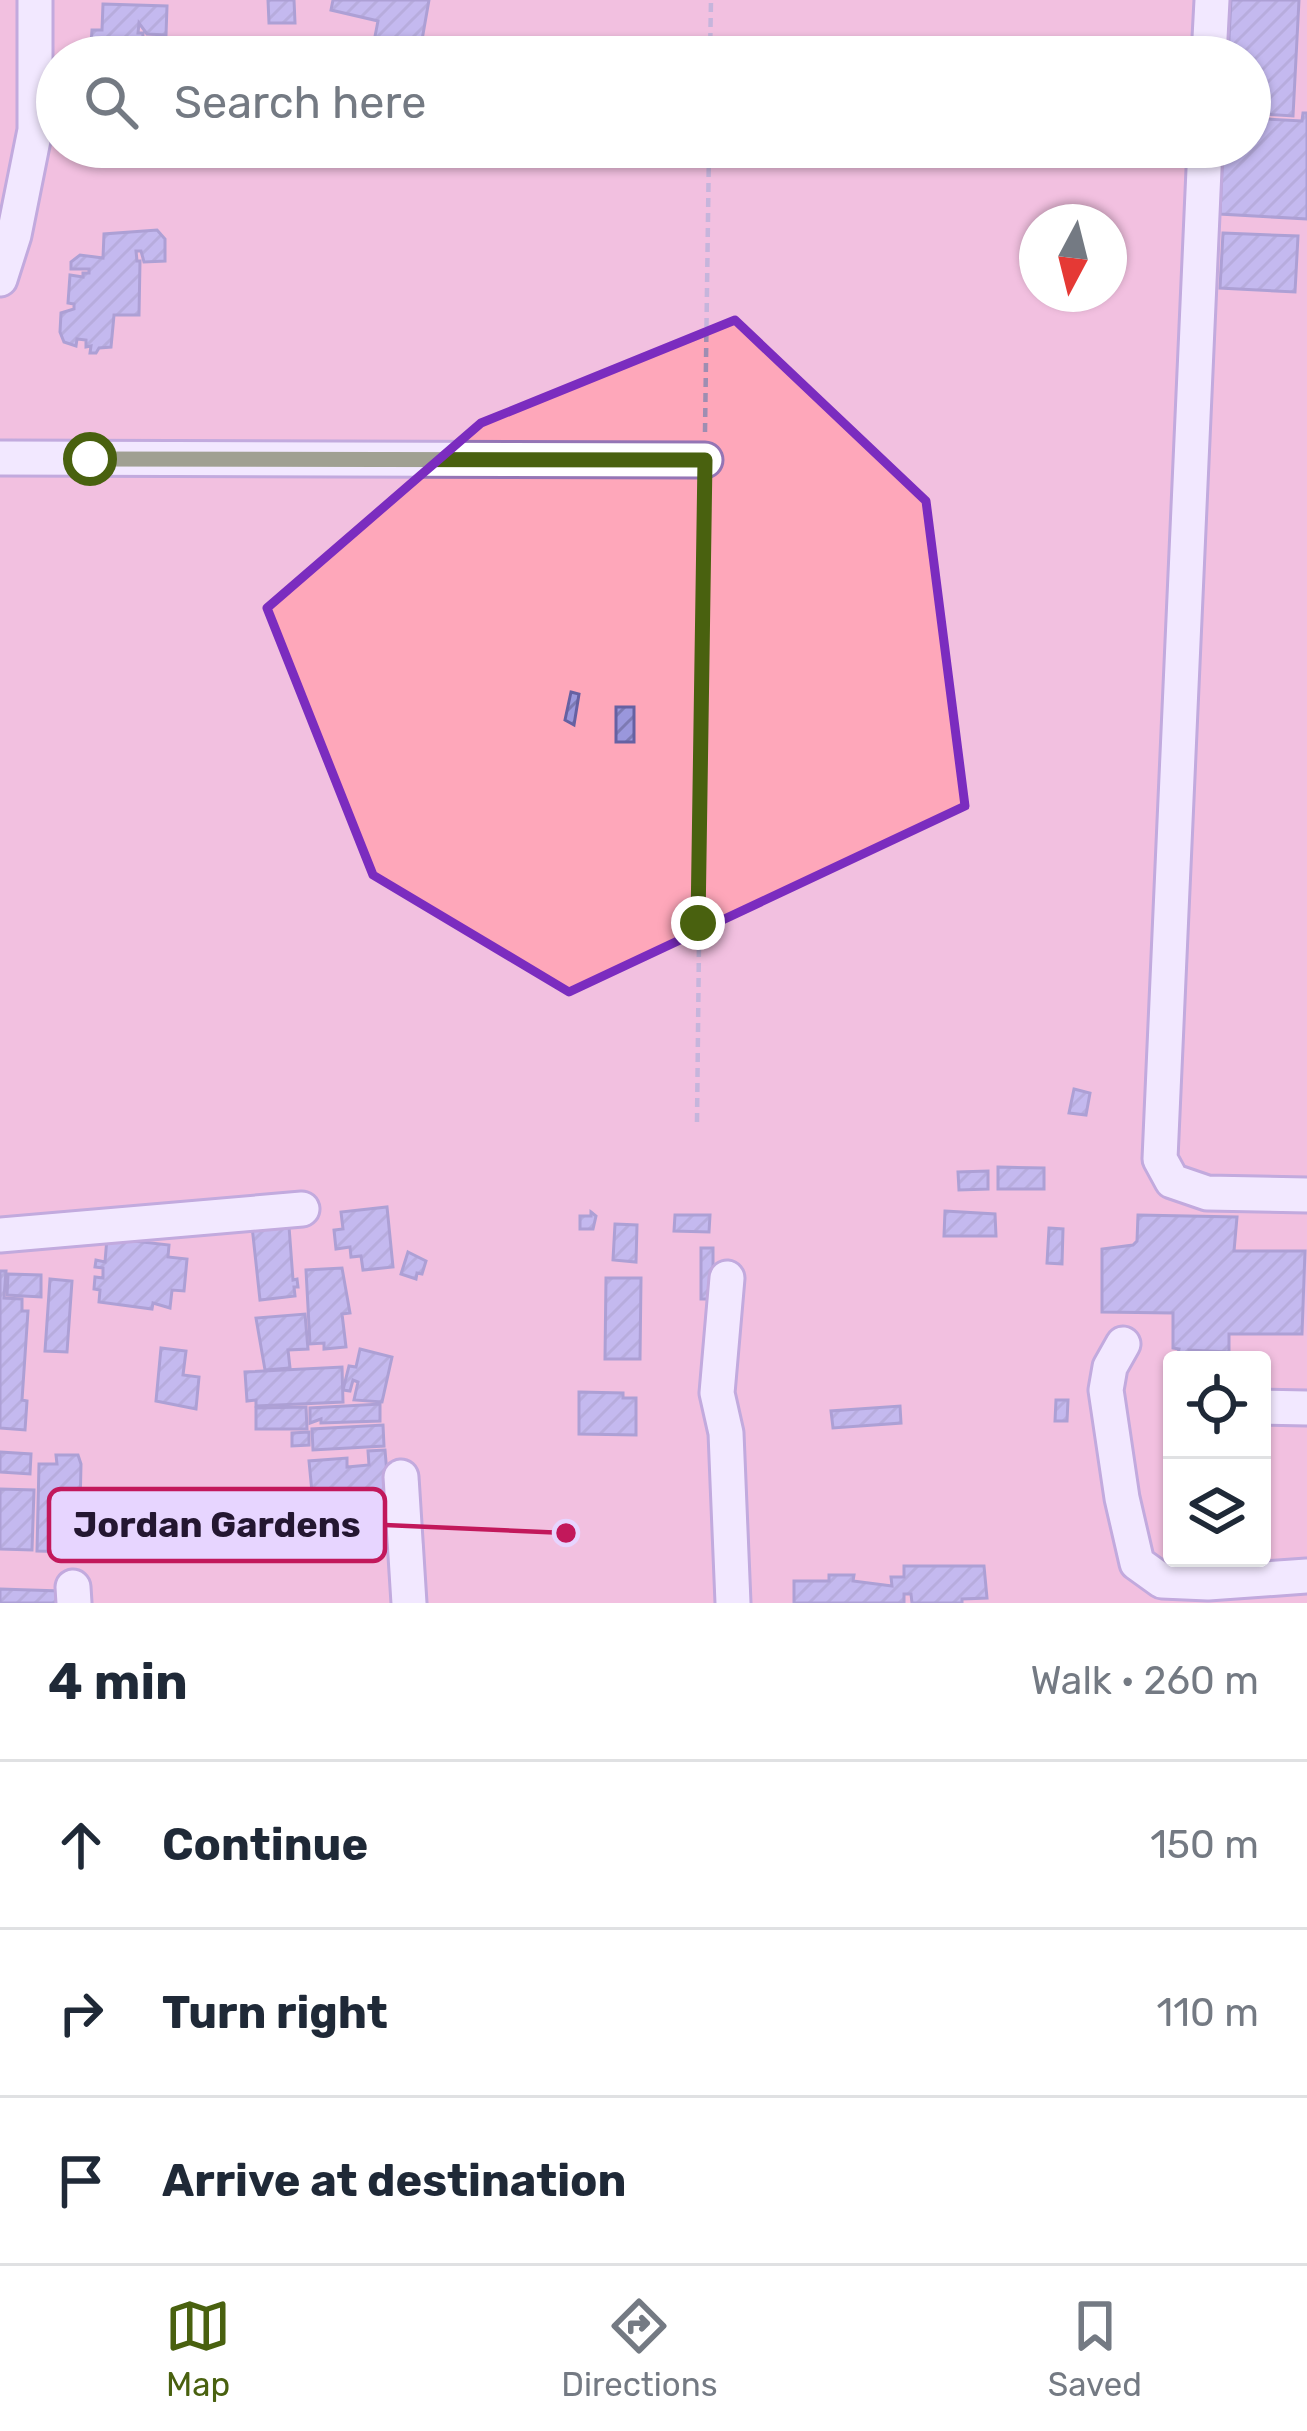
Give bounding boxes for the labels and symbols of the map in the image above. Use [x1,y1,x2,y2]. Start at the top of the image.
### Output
north arrow [1019,204,1127,312]
route start [63,432,117,486]
route end [671,896,725,950]
callout: Jordan Gardens [49,1489,385,1561]
text: Jordan Gardens [73,1503,361,1546]

